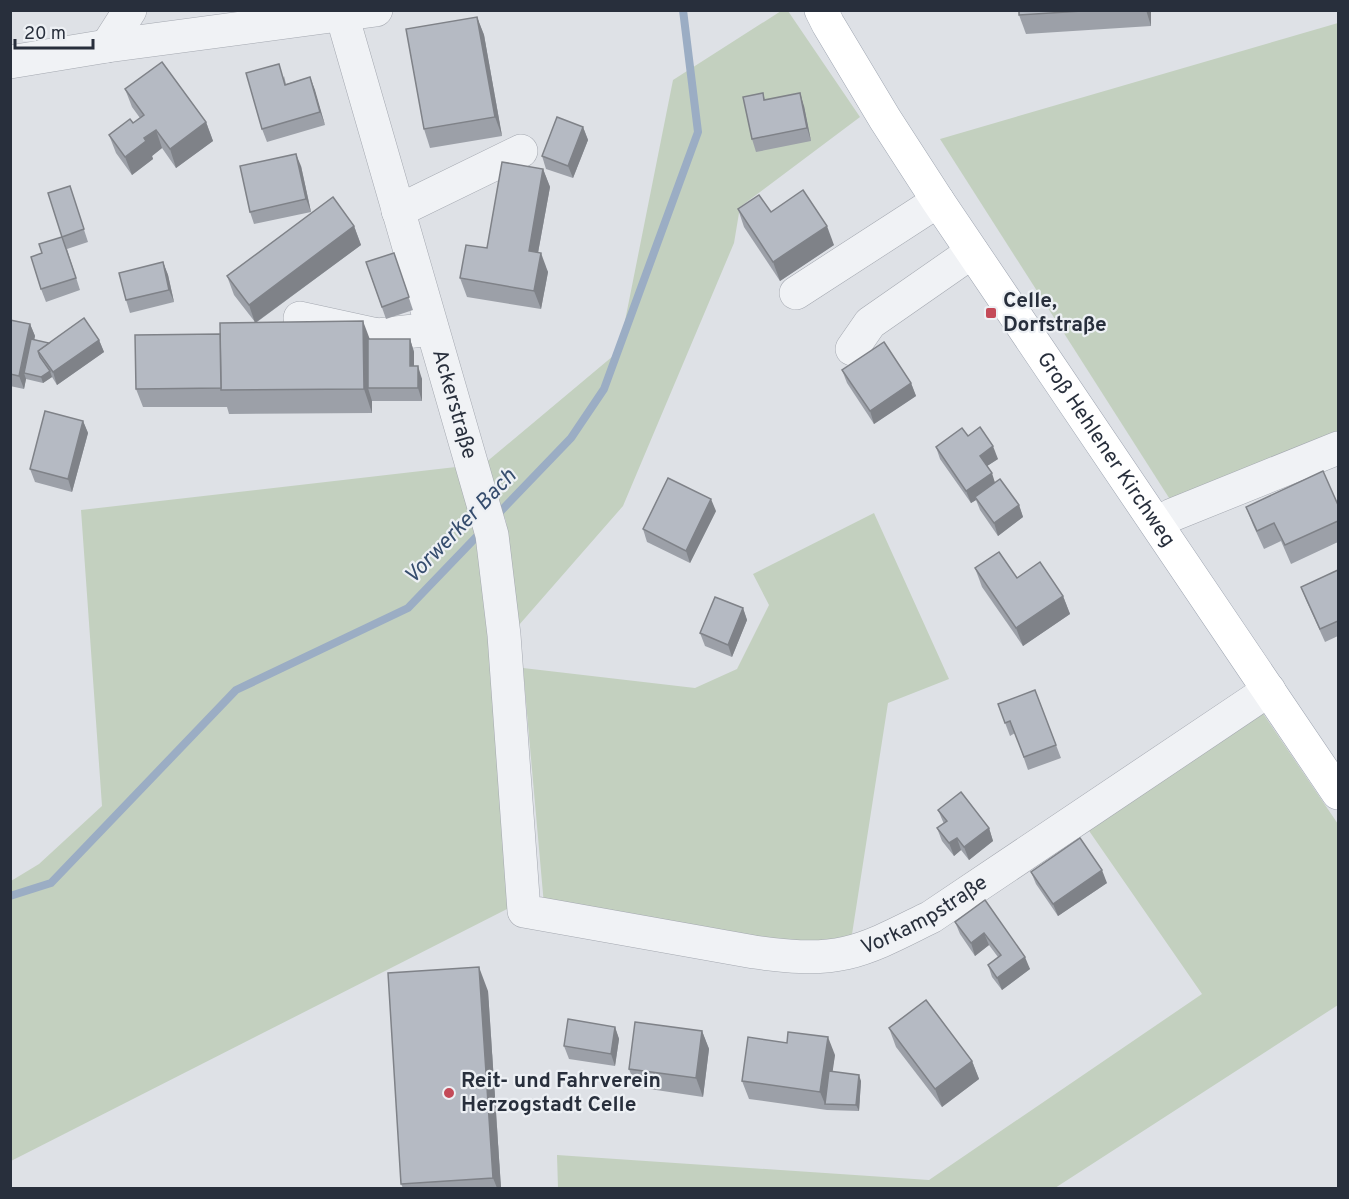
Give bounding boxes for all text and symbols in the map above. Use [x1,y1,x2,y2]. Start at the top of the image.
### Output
scale bar [15,12,93,50]
text: 20 m [24,23,66,46]
place label: Celle, Dorfstraße [1003,288,1107,339]
marker: Celle, Dorfstraße [984,306,998,320]
street label: Ackerstraße [426,346,483,462]
street label: Groß Hehlener Kirchweg [1030,347,1181,552]
water label: Vorwerker Bach [399,464,523,590]
street label: Vorkampstraße [857,869,993,961]
place label: Reit- und Fahrverein Herzogstadt Celle [461,1068,661,1119]
marker: Reit- und Fahrverein Herzogstadt Celle [442,1086,456,1100]

